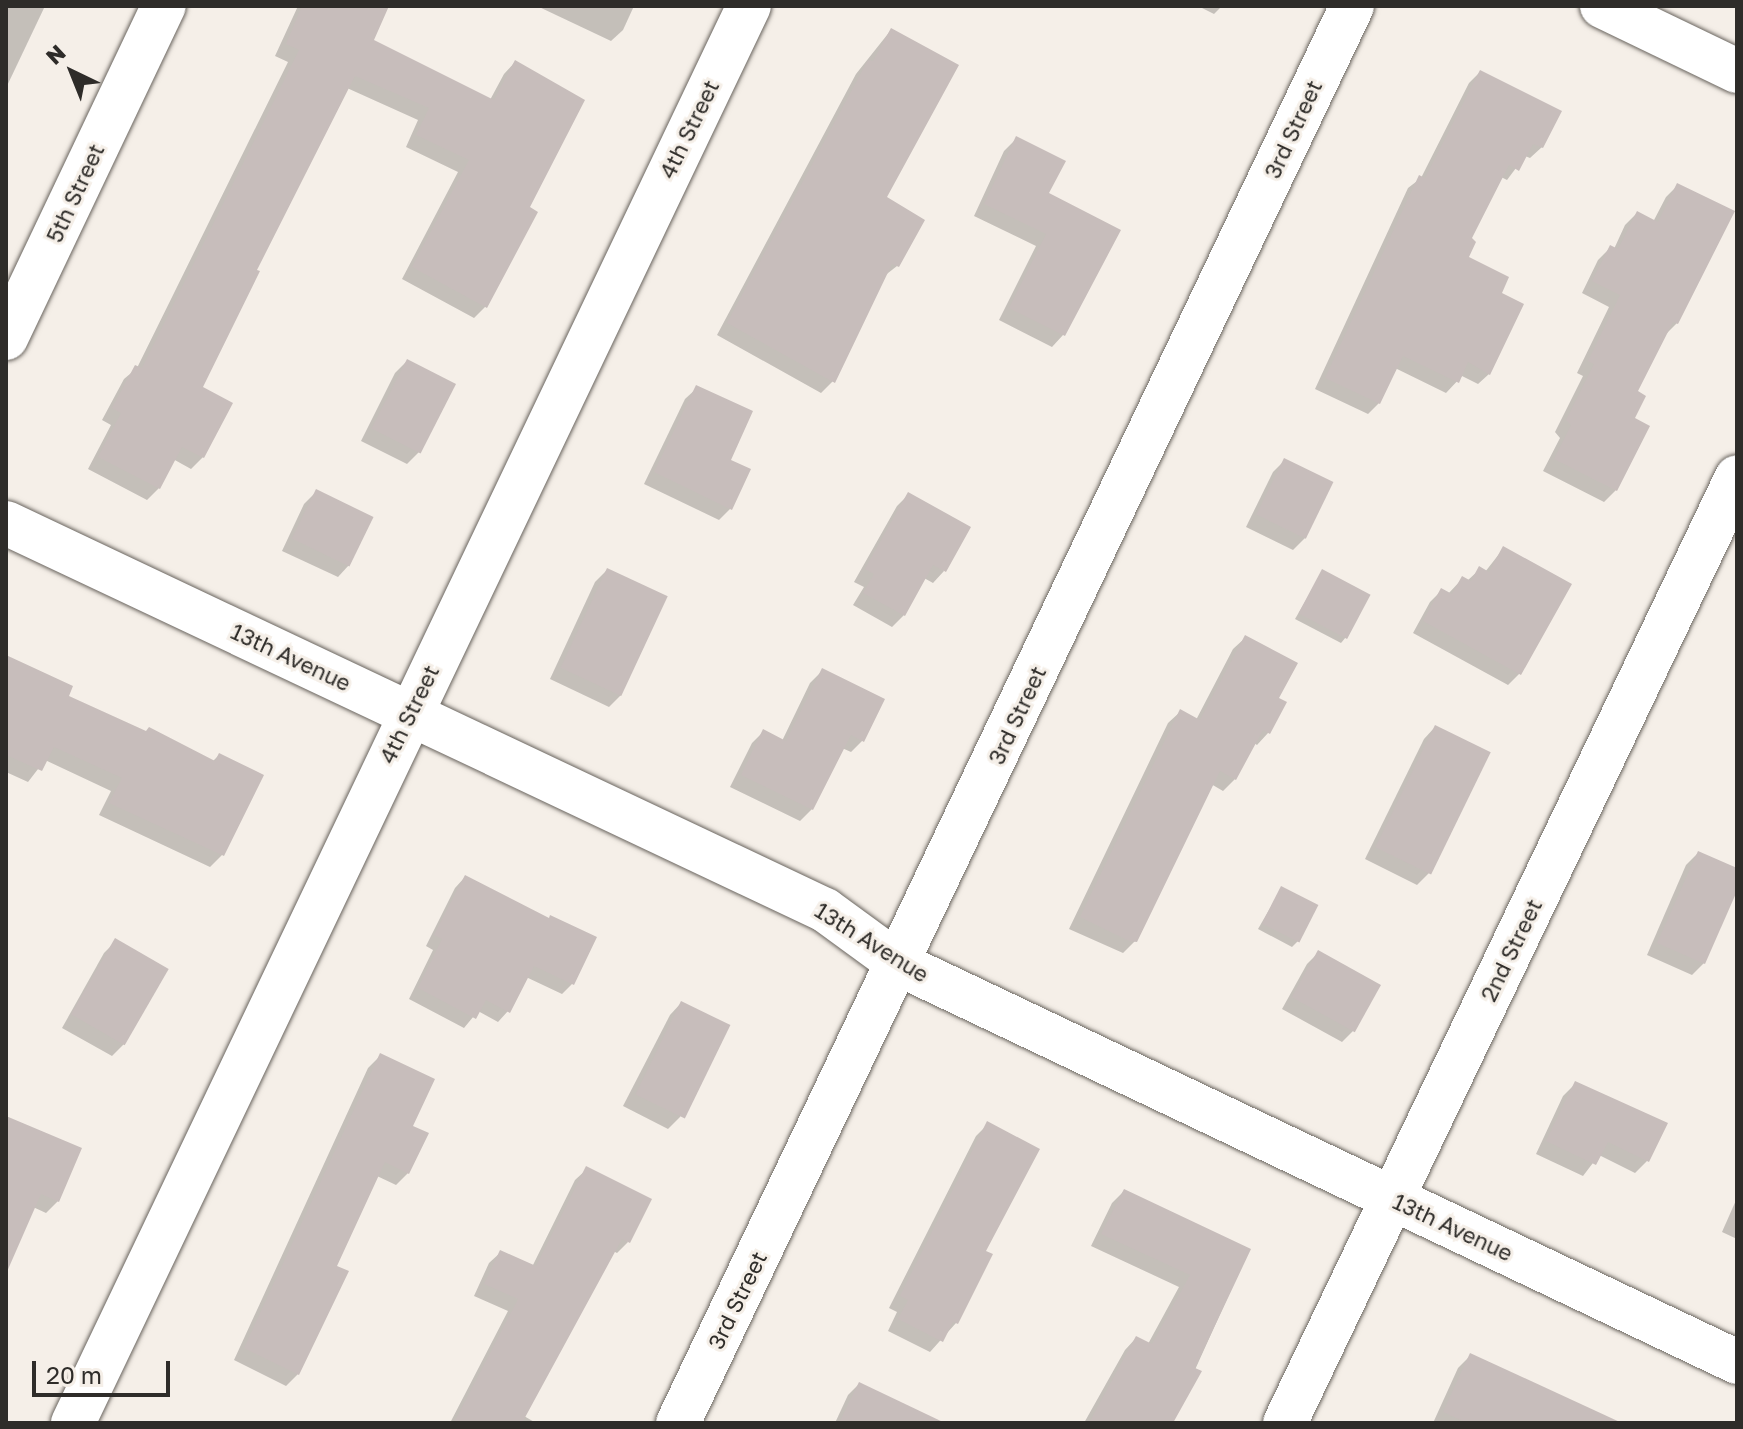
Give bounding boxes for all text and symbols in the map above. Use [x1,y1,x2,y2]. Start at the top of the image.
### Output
north arrow [32,32,112,112]
text: N [40,39,71,70]
street label: 4th Street [654,75,724,183]
street label: 3rd Street [1259,76,1327,182]
street label: 5th Street [41,140,109,246]
street label: 13th Avenue [227,618,355,696]
street label: 4th Street [374,660,444,768]
street label: 3rd Street [983,662,1051,768]
street label: 2nd Street [1475,895,1547,1005]
street label: 13th Avenue [810,897,934,987]
street label: 13th Avenue [1389,1188,1517,1266]
street label: 3rd Street [702,1247,772,1353]
scale bar [36,1345,174,1395]
text: 20 m [46,1360,102,1389]

